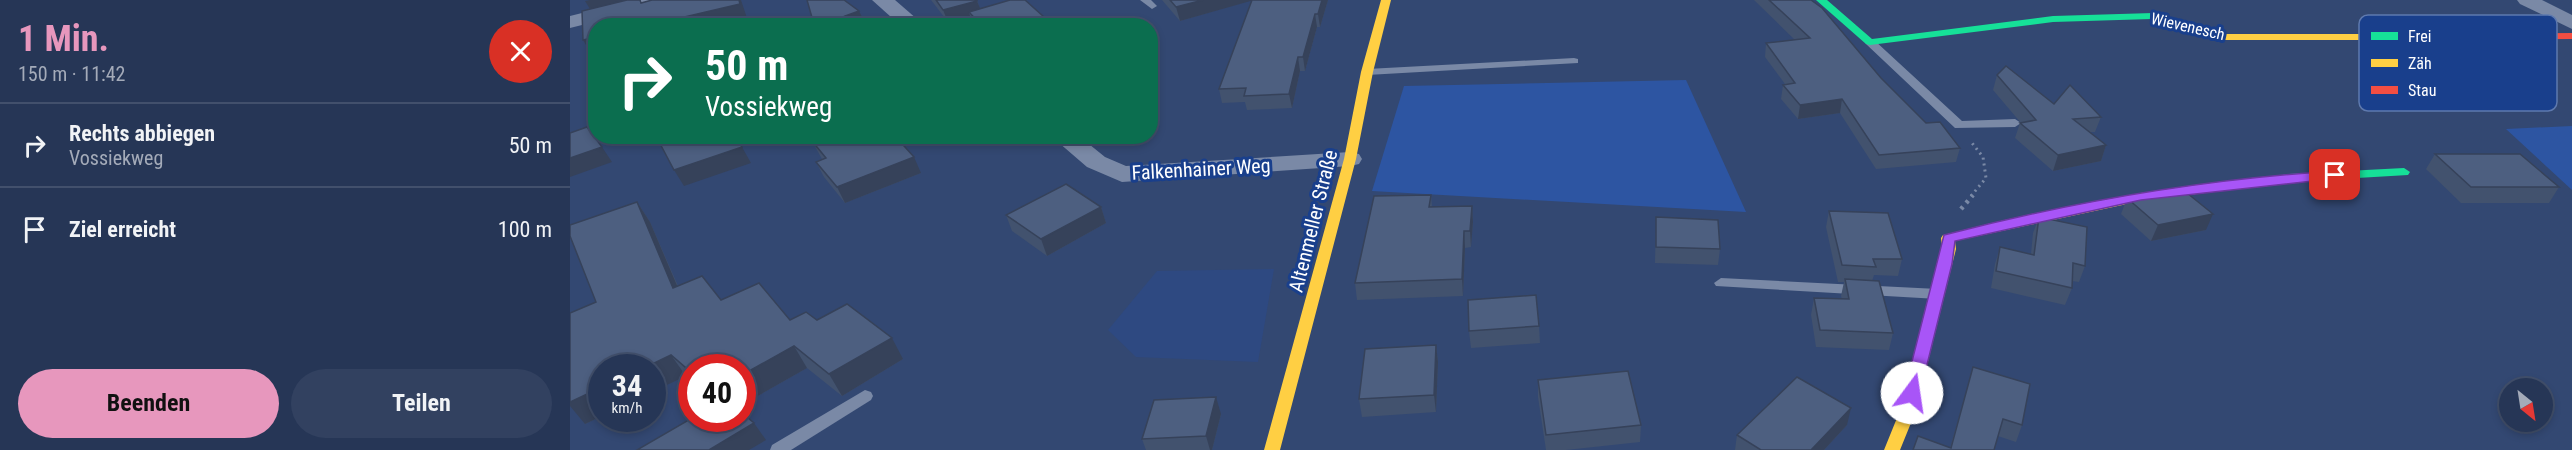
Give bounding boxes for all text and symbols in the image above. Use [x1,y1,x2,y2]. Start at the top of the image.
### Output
street label: Wievenesch [2149,9,2227,44]
legend [2359,15,2557,111]
text: 1 Min. [18,18,109,60]
button: close [489,20,552,83]
text: Frei [2408,27,2431,46]
text: 50 m [705,41,788,90]
icon: right [606,42,684,120]
text: Zäh [2408,54,2432,73]
text: 150 m · 11:42 [18,62,125,86]
text: Stau [2408,81,2436,100]
text: Vossiekweg [705,91,832,123]
text: Rechts abbiegen [69,121,215,146]
icon: right [18,129,51,162]
text: 50 m [509,133,552,158]
text: Vossiekweg [69,146,163,170]
street label: Altenmeller Straße [1284,147,1342,295]
pin [2309,149,2360,200]
street label: Falkenhainer Weg [1131,153,1271,185]
icon: arrive [2318,158,2351,191]
icon: arrive [18,213,51,246]
text: Ziel erreicht [69,217,176,242]
text: 100 m [498,217,552,242]
speed limit sign: 40 [678,354,756,432]
position arrow [1880,361,1944,425]
text: 34 [612,368,642,403]
button: Beenden [18,369,279,438]
button: Teilen [291,369,552,438]
north arrow [2499,378,2553,432]
map controls [2499,378,2553,432]
text: km/h [612,399,642,417]

